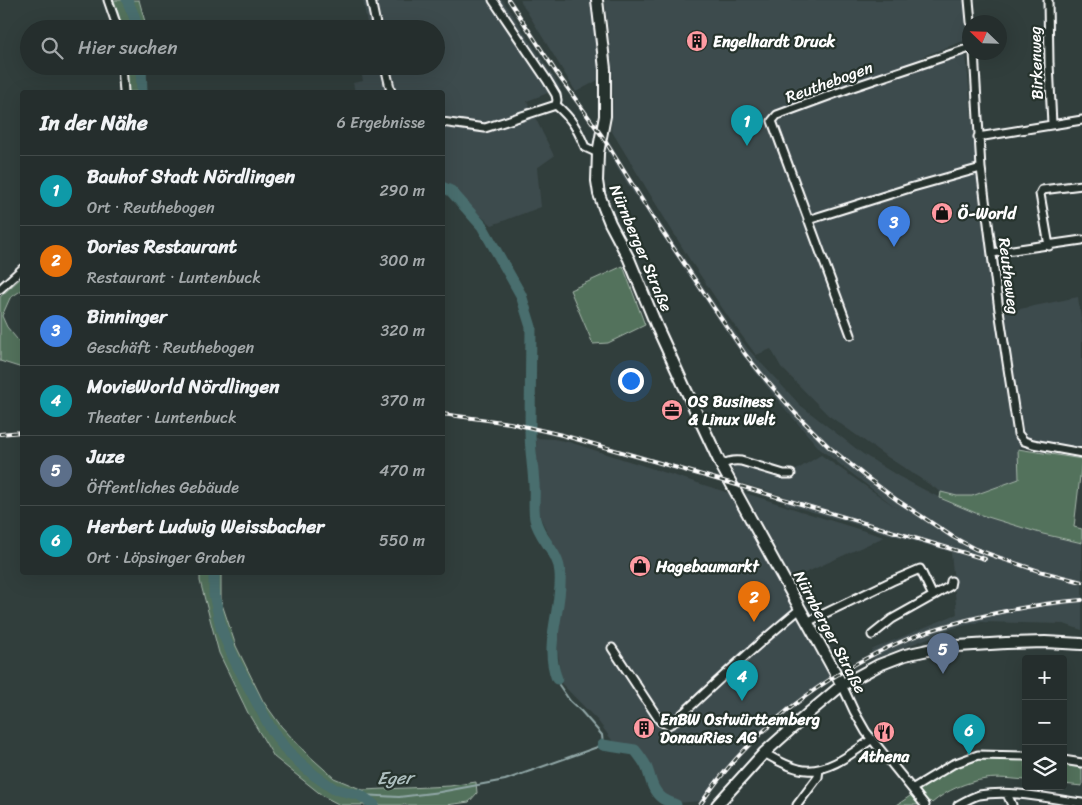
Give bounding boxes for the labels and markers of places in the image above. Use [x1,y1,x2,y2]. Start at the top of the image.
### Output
place label: Engelhardt Druck [713,27,836,56]
building icon: Engelhardt Druck [685,29,709,53]
pin: 1 [731,105,763,146]
place label: Ö-World [957,199,1017,228]
shop icon: Ö-World [930,201,954,225]
pin: 3 [878,206,910,247]
place label: OS Business & Linux Welt [687,387,775,434]
office icon: OS Business & Linux Welt [660,398,684,422]
place label: Hagebaumarkt [655,552,760,581]
shop icon: Hagebaumarkt [628,554,652,578]
pin: 2 [738,581,770,622]
pin: 5 [927,633,959,674]
pin: 4 [726,660,758,701]
place label: EnBW Ostwürttemberg DonauRies AG [660,705,820,752]
pin: 6 [953,714,985,755]
building icon: EnBW Ostwürttemberg DonauRies AG [632,716,656,740]
restaurant icon: Athena [872,720,896,744]
place label: Athena [858,742,910,771]

